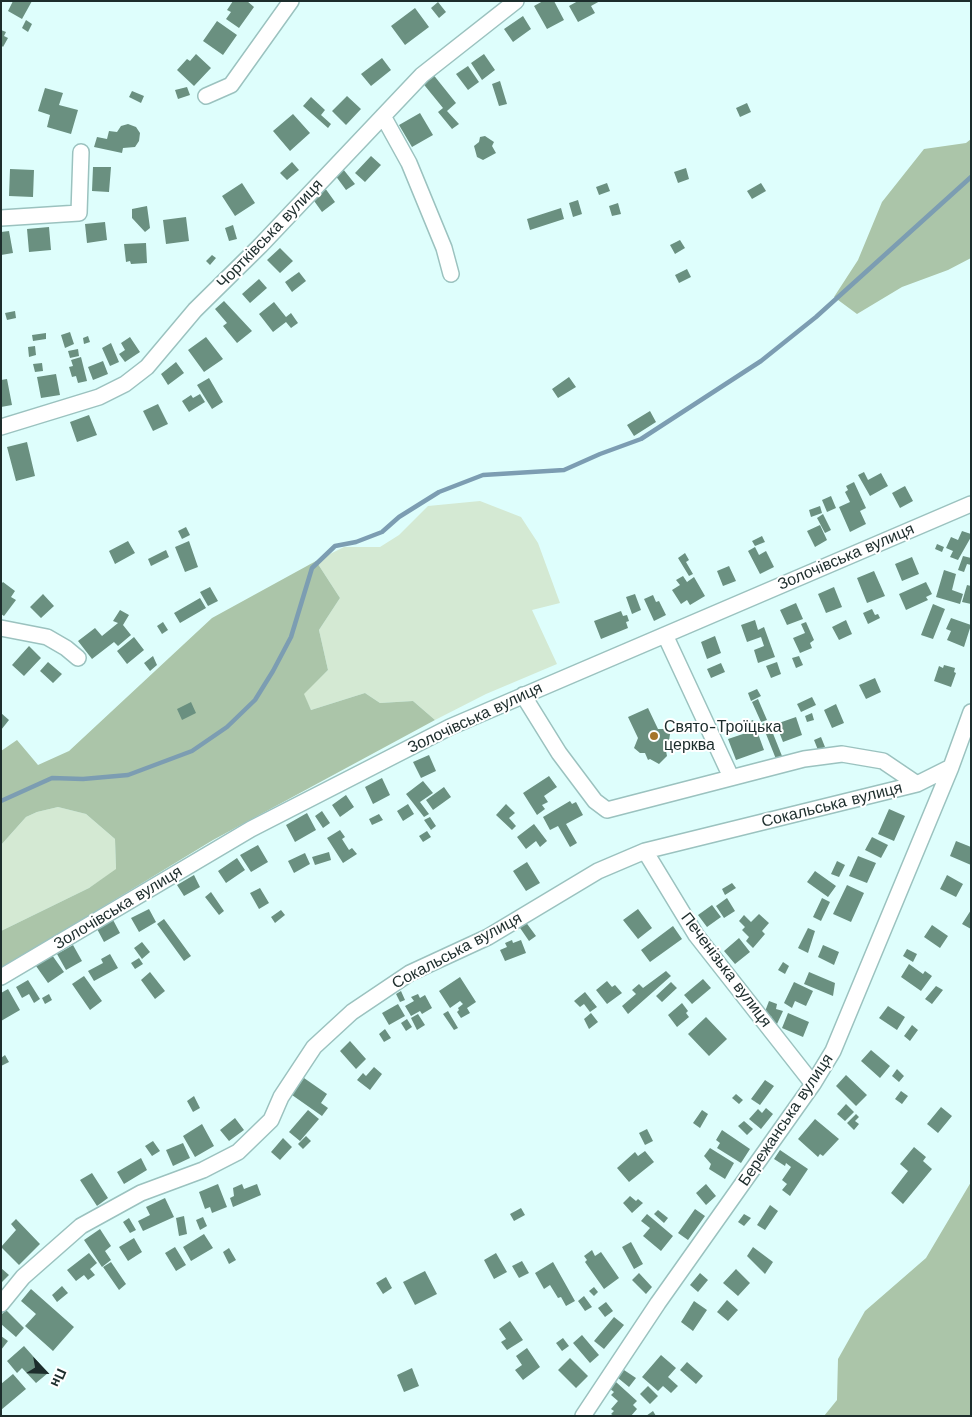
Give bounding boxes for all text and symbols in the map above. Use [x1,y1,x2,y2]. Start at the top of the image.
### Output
street label: Чортківська вулиця [213,175,327,293]
street label: Золочівська вулиця [775,520,917,594]
street label: Золочівська вулиця [405,678,545,758]
place label: Свято-Троїцька церква [664,717,782,755]
marker: Свято-Троїцька церква [648,730,660,742]
street label: Сокальська вулиця [760,778,904,832]
street label: Золочівська вулиця [50,862,186,954]
street label: Сокальська вулиця [389,909,525,993]
street label: Печенізька вулиця [677,909,775,1031]
street label: Бережанська вулиця [735,1050,837,1190]
north arrow [20,1347,70,1397]
text: Пн [48,1366,70,1390]

